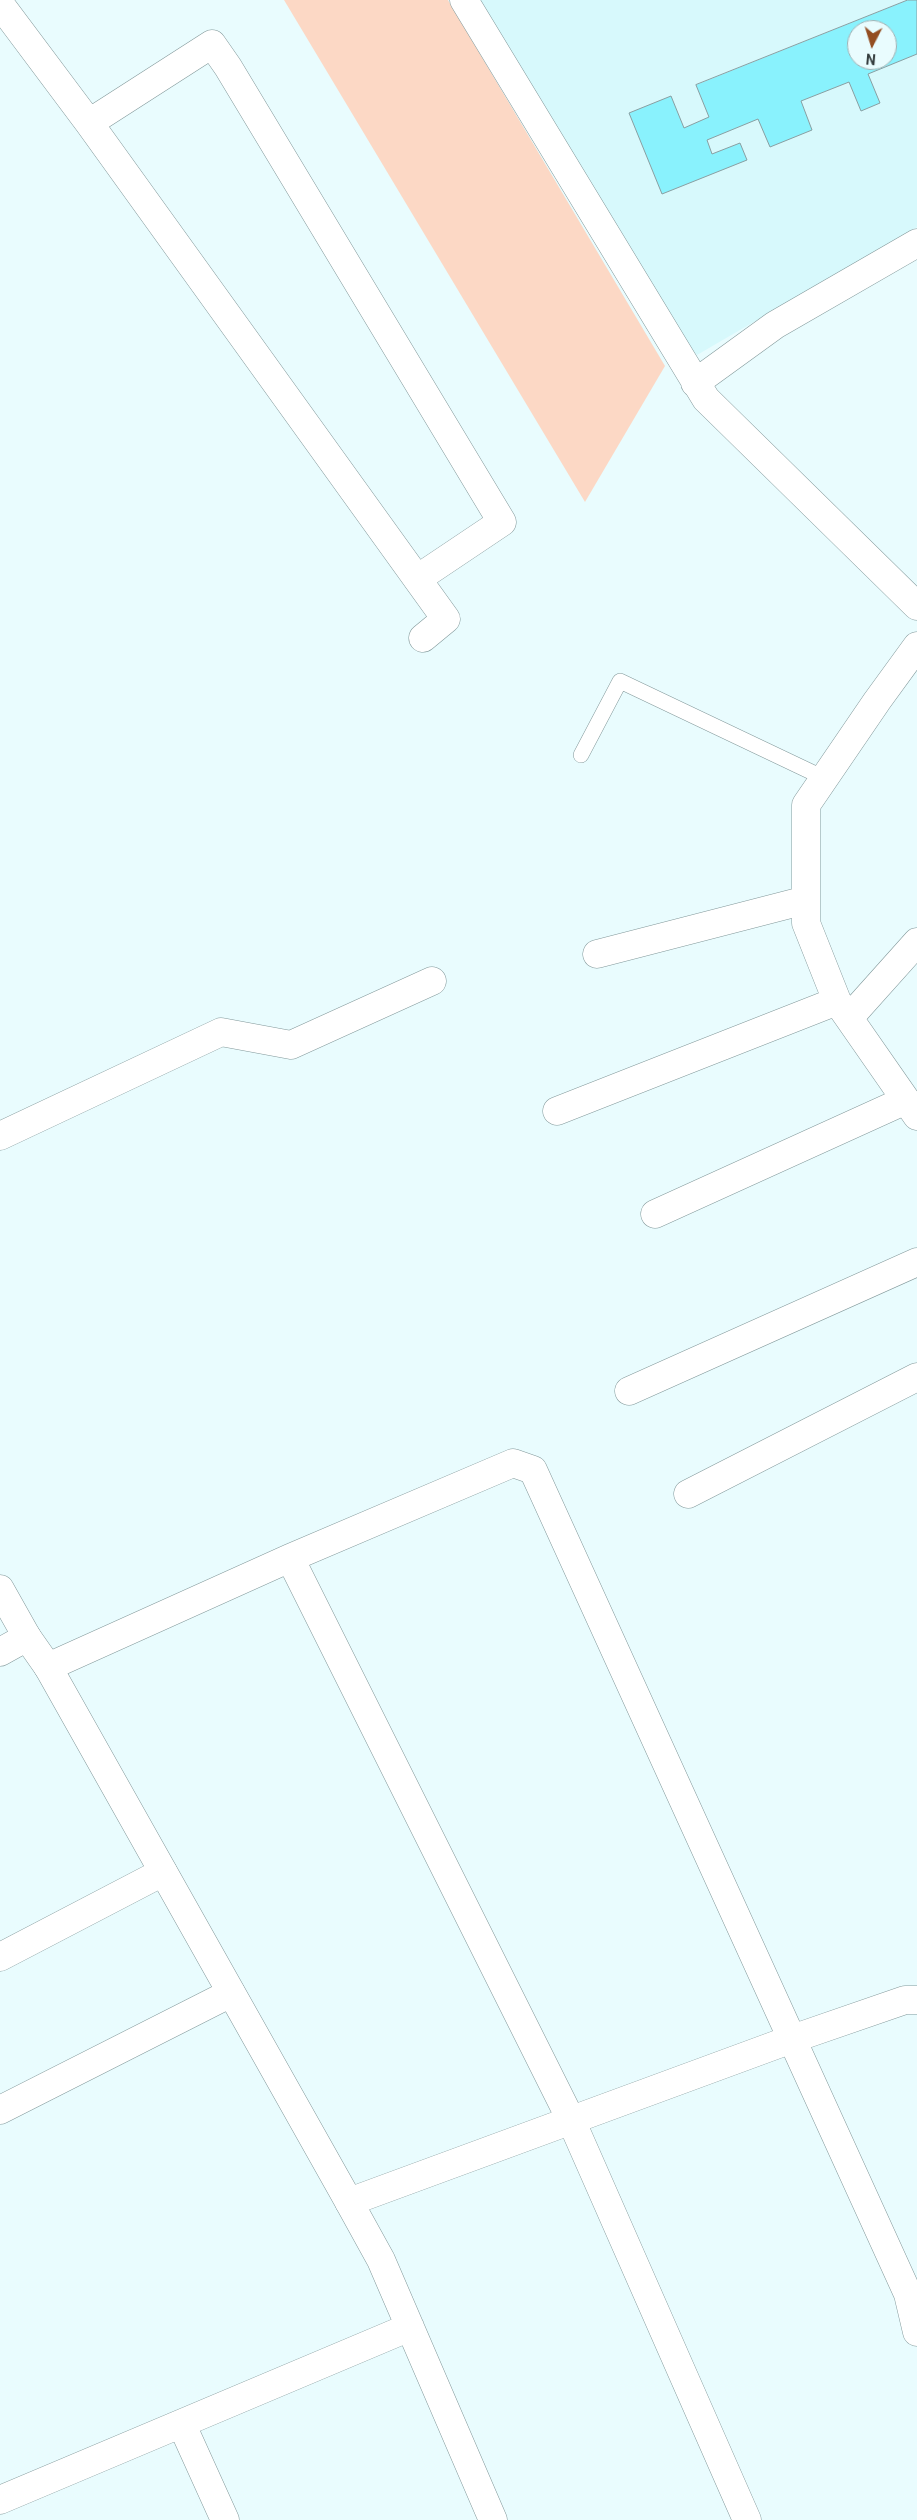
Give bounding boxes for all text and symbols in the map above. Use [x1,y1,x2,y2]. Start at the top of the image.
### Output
north arrow [847,20,897,70]
text: N [865,51,876,67]

